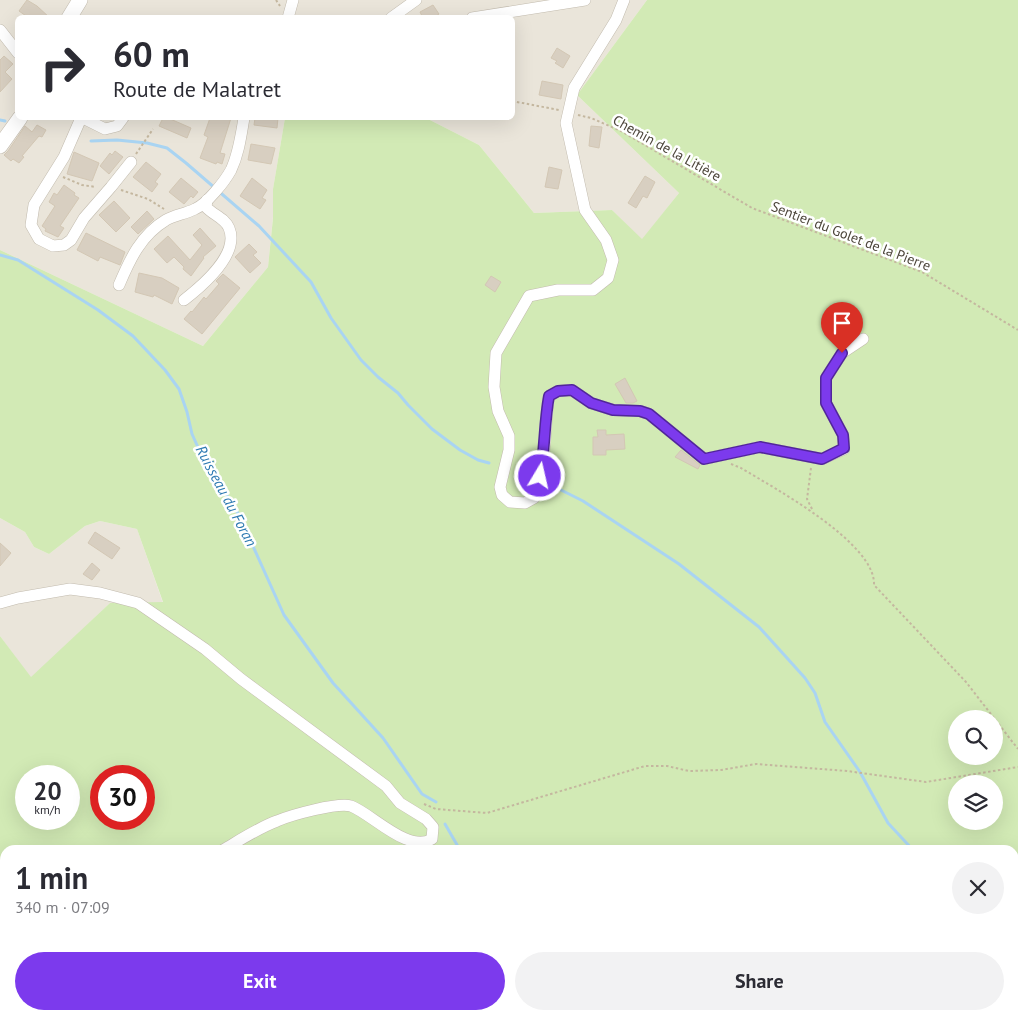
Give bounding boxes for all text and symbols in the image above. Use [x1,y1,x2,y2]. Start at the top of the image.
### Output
text: 60 m [113,31,190,77]
icon: right [30,35,95,100]
text: Route de Malatret [113,75,281,103]
street label: Chemin de la Litière [610,111,724,185]
street label: Sentier du Golet de la Pierre [769,197,933,275]
pin [821,302,863,353]
icon: arrive [828,309,856,337]
water label: Ruisseau du Foran [192,442,261,550]
position arrow [513,449,565,501]
map controls [948,710,1003,830]
button: search [948,710,1003,765]
speed limit sign: 30 [90,765,155,830]
text: 20 [33,775,62,807]
button: layers [948,775,1003,830]
text: km/h [34,802,61,817]
text: 1 min [15,858,88,897]
button: close [952,862,1004,914]
text: 340 m · 07:09 [15,897,110,917]
button: Exit [15,952,505,1010]
button: Share [515,952,1004,1010]

